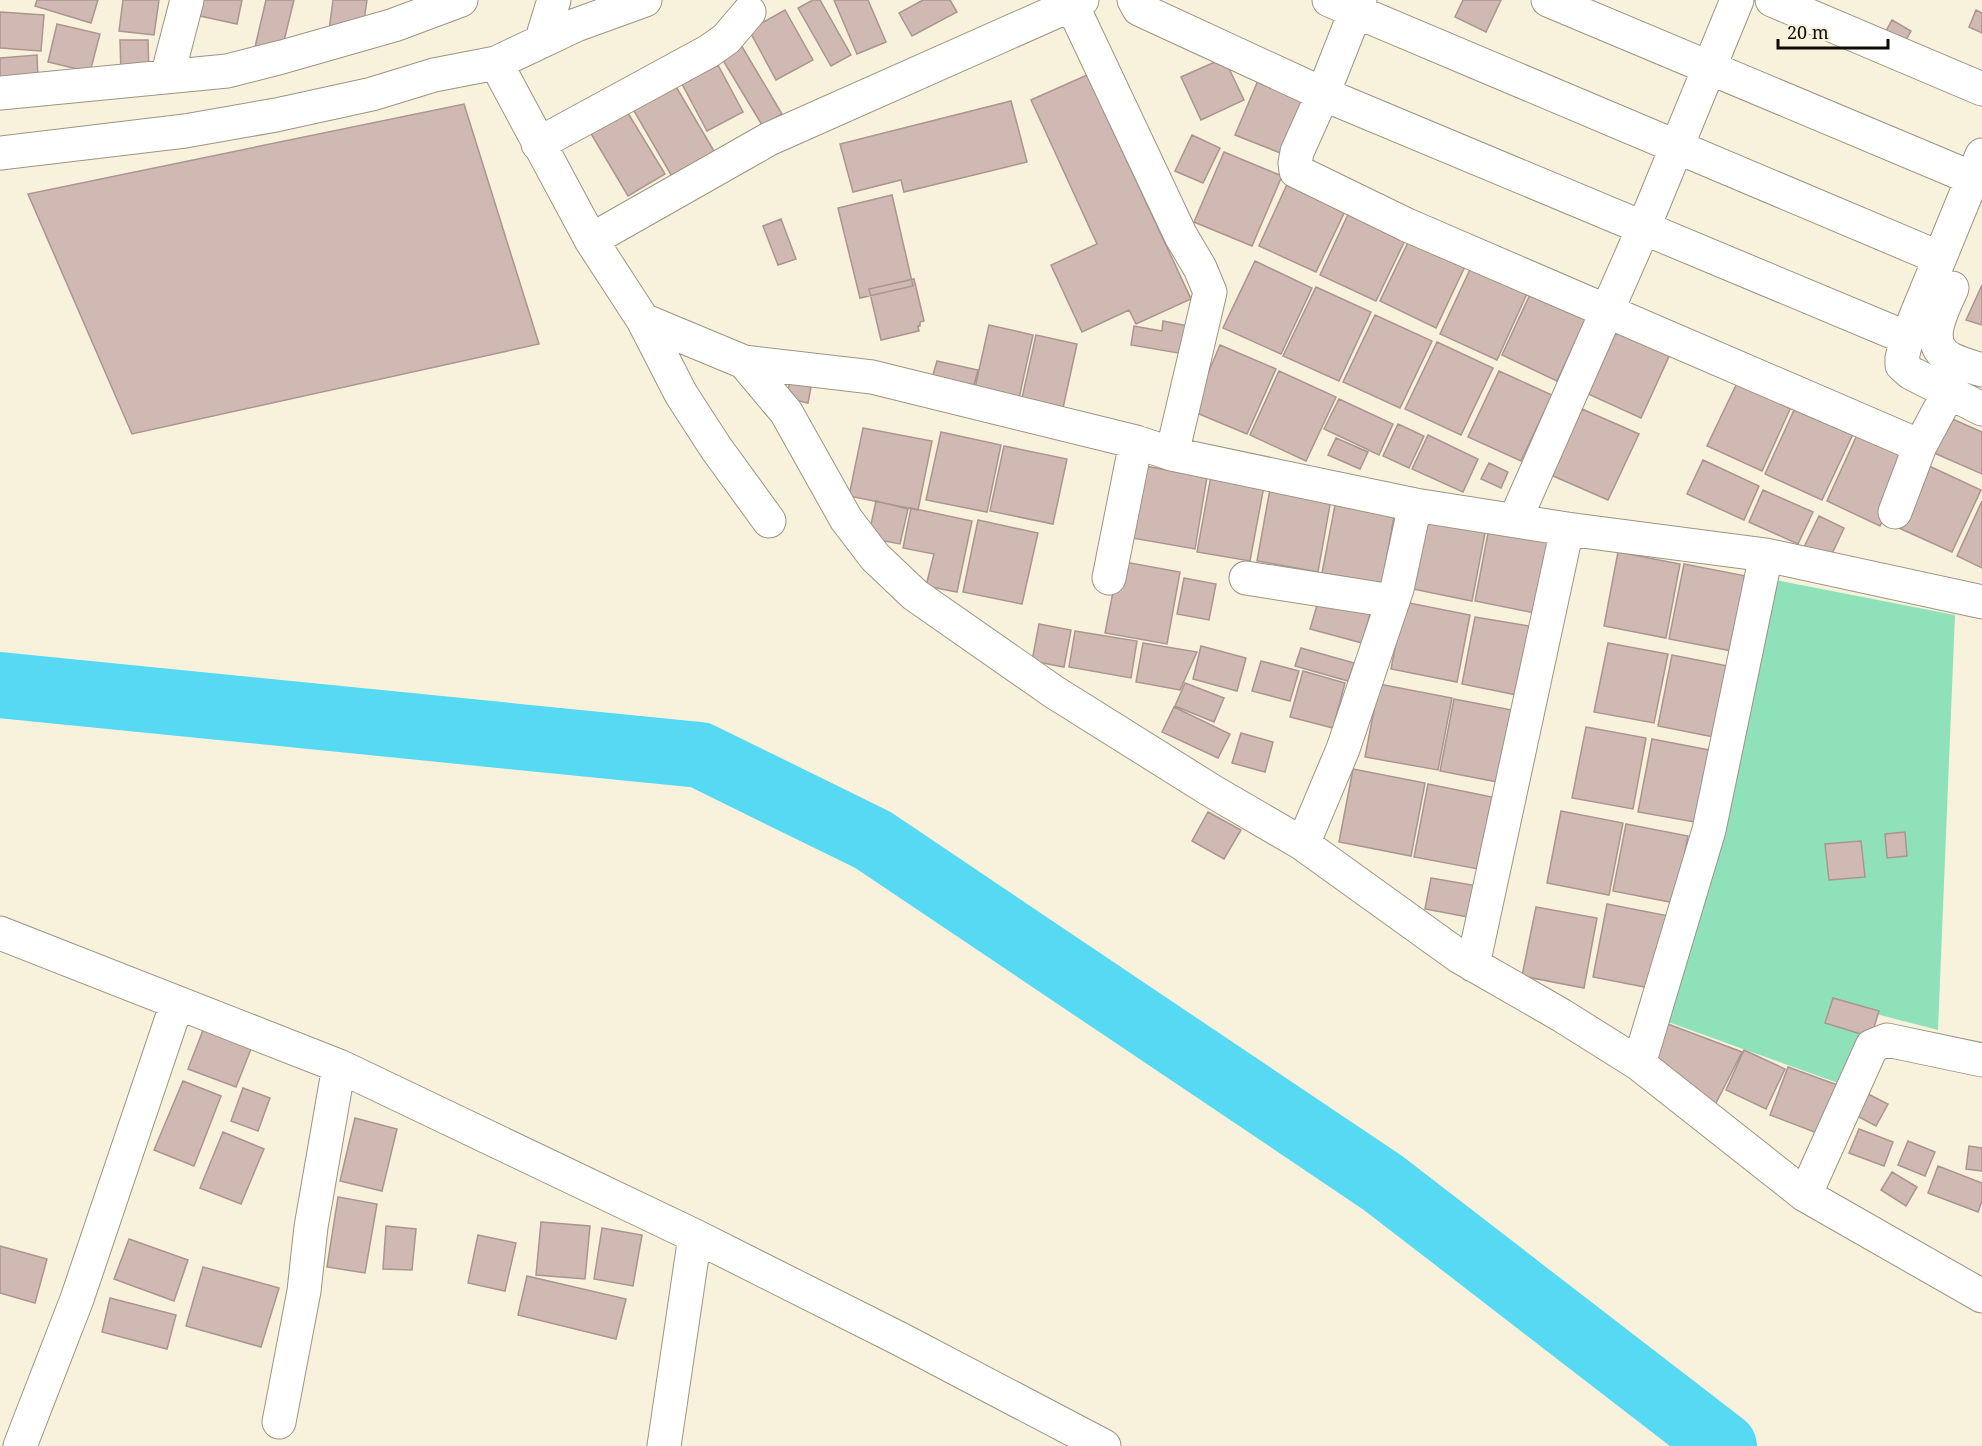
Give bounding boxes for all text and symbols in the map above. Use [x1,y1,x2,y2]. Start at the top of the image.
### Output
scale bar [1778,12,1888,50]
text: 20 m [1787,20,1829,44]

